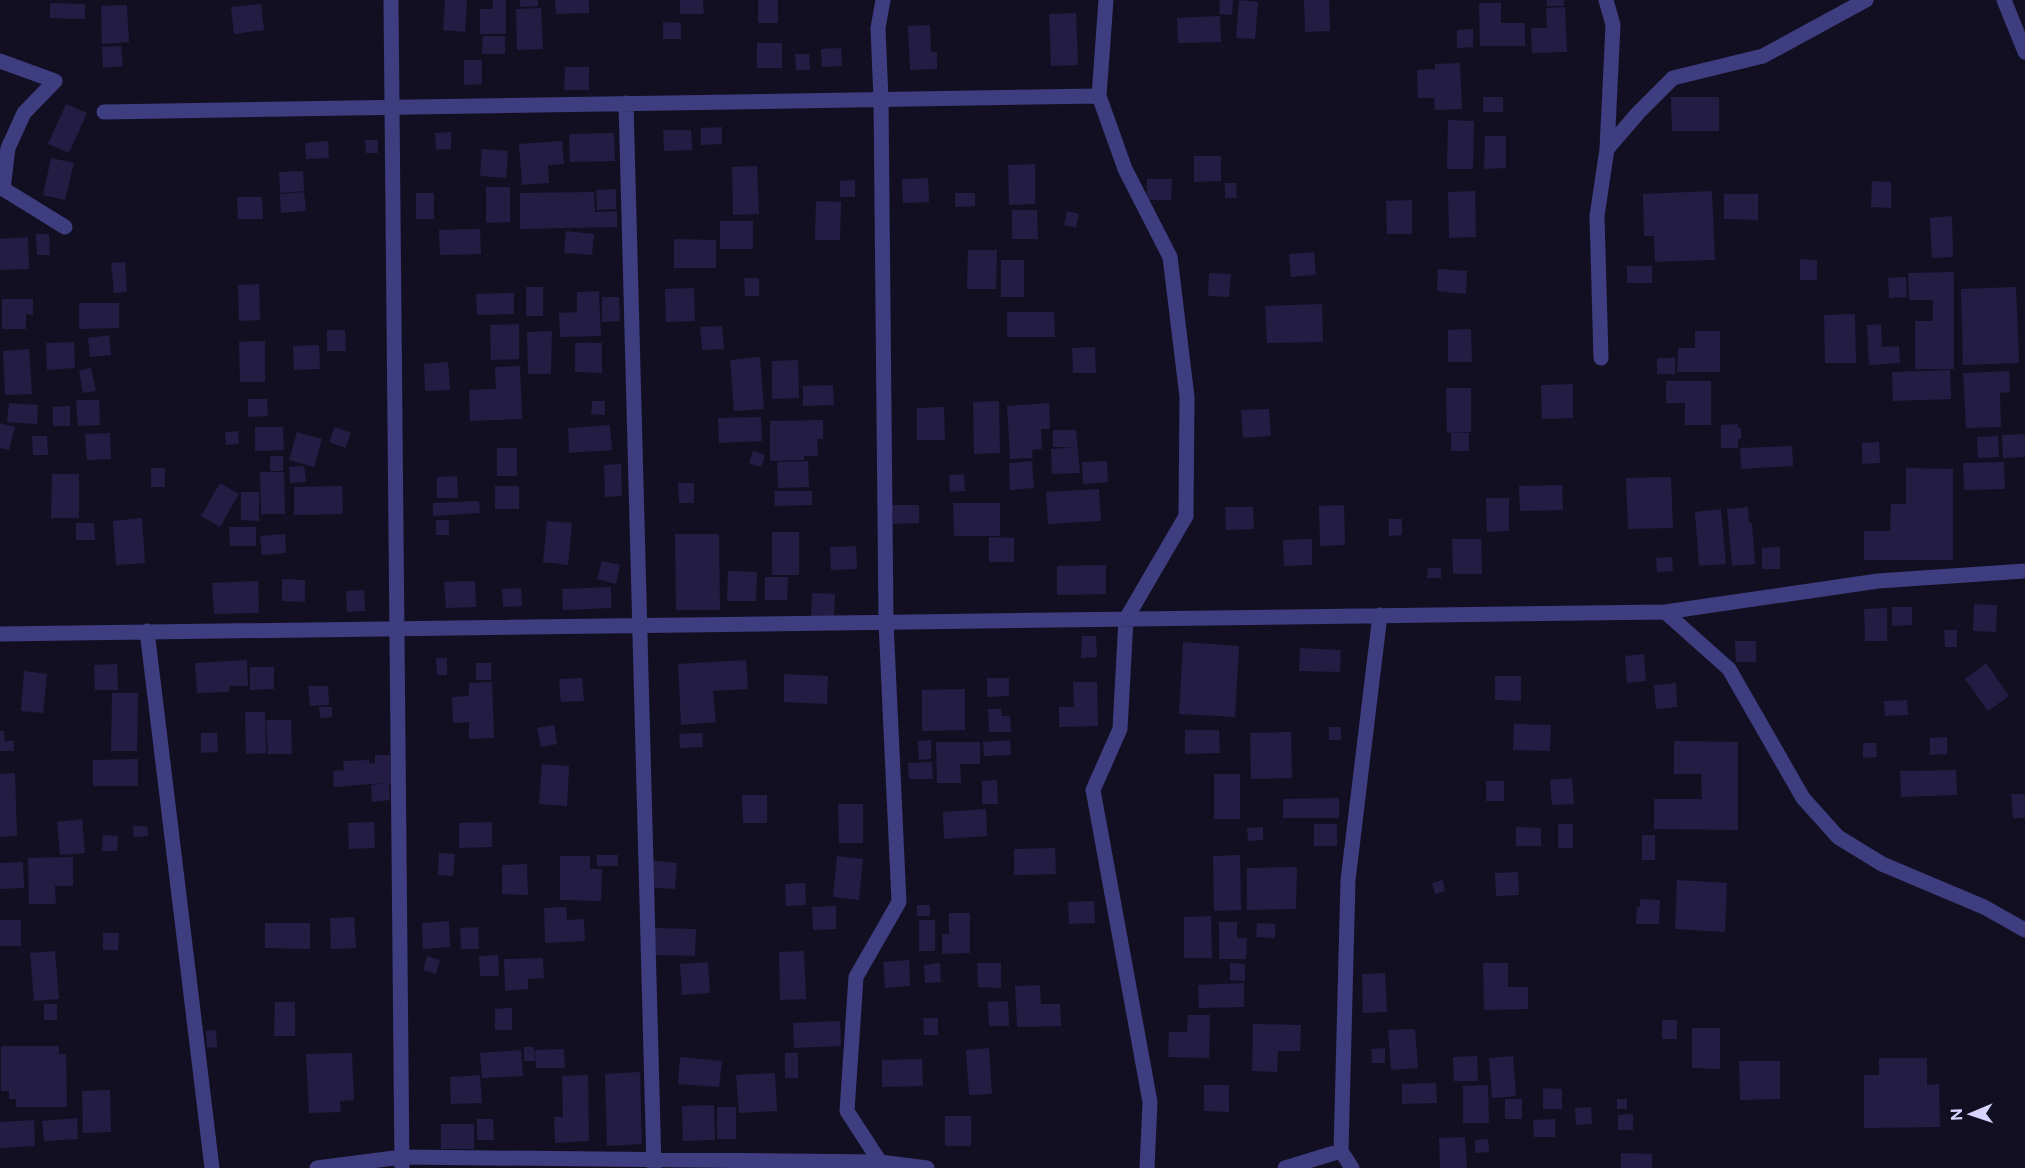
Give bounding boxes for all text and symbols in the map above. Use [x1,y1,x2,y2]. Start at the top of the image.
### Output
north arrow [1941,1084,2001,1144]
text: N [1947,1108,1966,1121]

